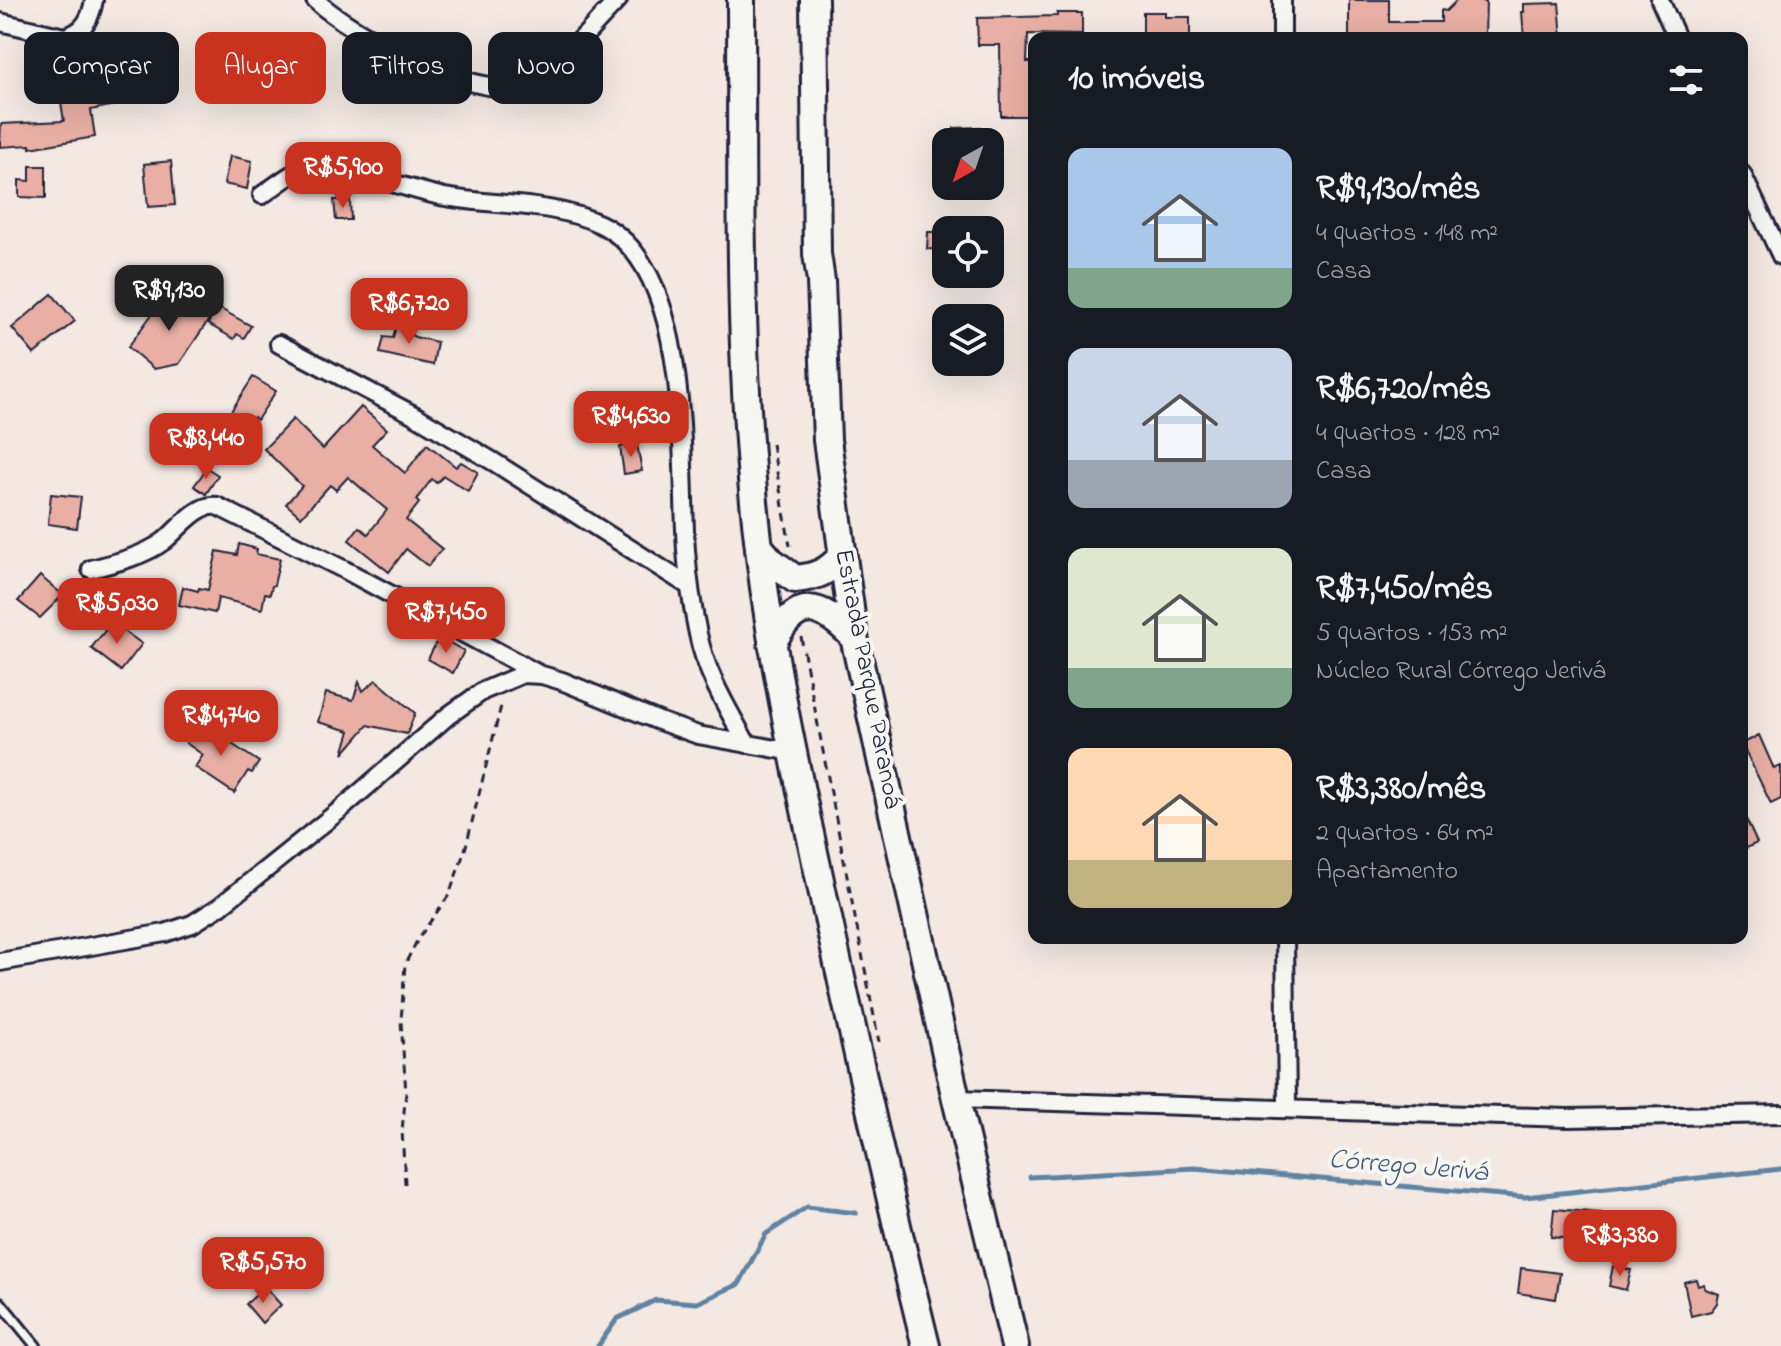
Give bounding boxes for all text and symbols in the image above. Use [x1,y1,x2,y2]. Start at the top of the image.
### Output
chip: Comprar [24,32,179,104]
chip: Alugar [195,32,326,104]
chip: Filtros [342,32,472,104]
chip: Novo [488,32,603,104]
text: 10 imóveis [1068,55,1205,105]
icon: filters [1664,58,1708,102]
north arrow [932,128,1004,200]
map controls [932,128,1004,376]
pin: R$5,900 [269,142,417,210]
text: R$5,900 [303,149,383,187]
text: R$9,130/mês [1316,165,1480,215]
icon: home [1132,180,1228,276]
text: 4 quartos · 148 m² [1316,215,1498,253]
button: locate [932,216,1004,288]
text: Casa [1316,253,1372,291]
pin: R$9,130 [95,265,243,333]
text: R$9,130 [133,272,205,310]
pin: R$6,720 [335,278,483,346]
text: R$6,720 [369,285,449,323]
button: layers [932,304,1004,376]
text: R$6,720/mês [1316,365,1491,415]
icon: home [1132,380,1228,476]
pin: R$4,630 [557,391,705,459]
text: R$4,630 [592,398,670,436]
pin: R$8,440 [132,413,280,481]
text: 4 quartos · 128 m² [1316,415,1500,453]
text: R$8,440 [168,420,245,458]
text: Casa [1316,453,1372,491]
street label: Estrada Parque Paranoá [823,546,911,812]
text: R$7,450/mês [1316,565,1493,615]
pin: R$5,030 [43,578,191,646]
icon: home [1132,580,1228,676]
text: R$5,030 [76,585,158,623]
pin: R$7,450 [372,587,520,655]
text: R$7,450 [405,594,487,632]
text: 5 quartos · 153 m² [1316,615,1507,653]
text: Núcleo Rural Córrego Jerivá [1316,653,1606,691]
pin: R$4,740 [147,690,295,758]
text: R$4,740 [182,697,260,735]
text: R$3,380/mês [1316,765,1486,815]
icon: home [1132,780,1228,876]
text: 2 quartos · 64 m² [1316,815,1494,853]
text: Apartamento [1316,853,1458,891]
water label: Córrego Jerivá [1327,1140,1491,1195]
pin: R$3,380 [1546,1210,1694,1278]
text: R$3,380 [1581,1217,1659,1255]
pin: R$5,570 [189,1237,337,1305]
text: R$5,570 [220,1244,306,1282]

